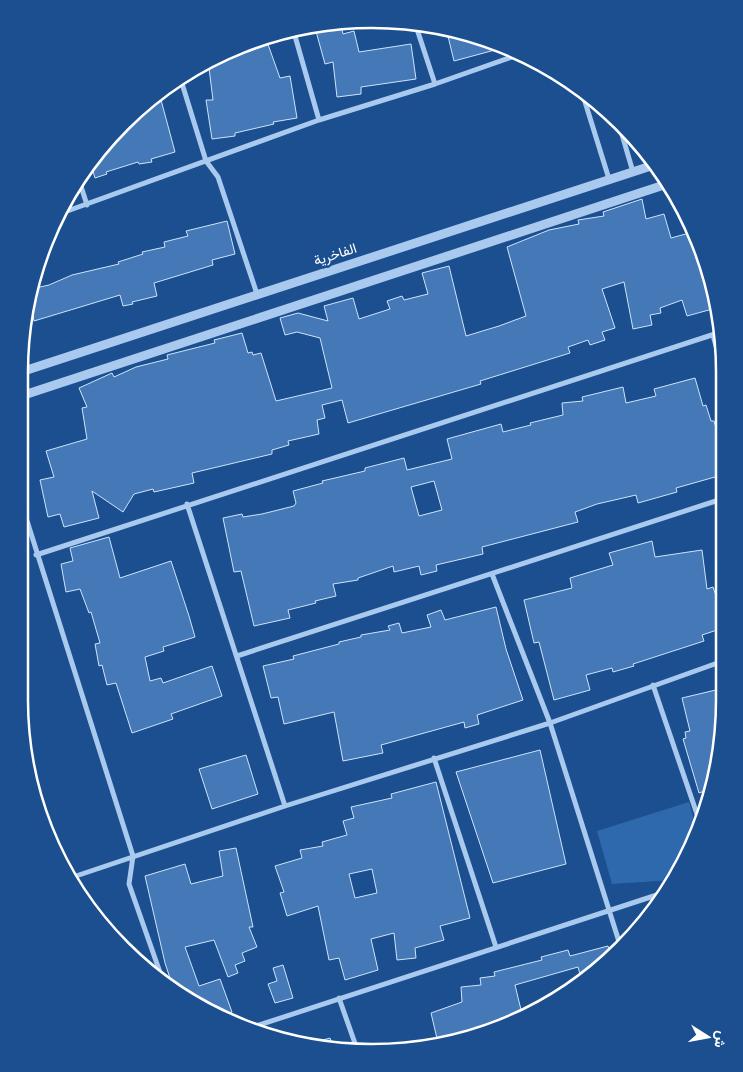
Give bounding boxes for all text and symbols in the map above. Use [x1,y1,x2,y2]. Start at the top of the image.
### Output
street label: الفاخرية [311,239,359,269]
north arrow [683,1012,733,1062]
text: ش [710,1030,731,1050]

